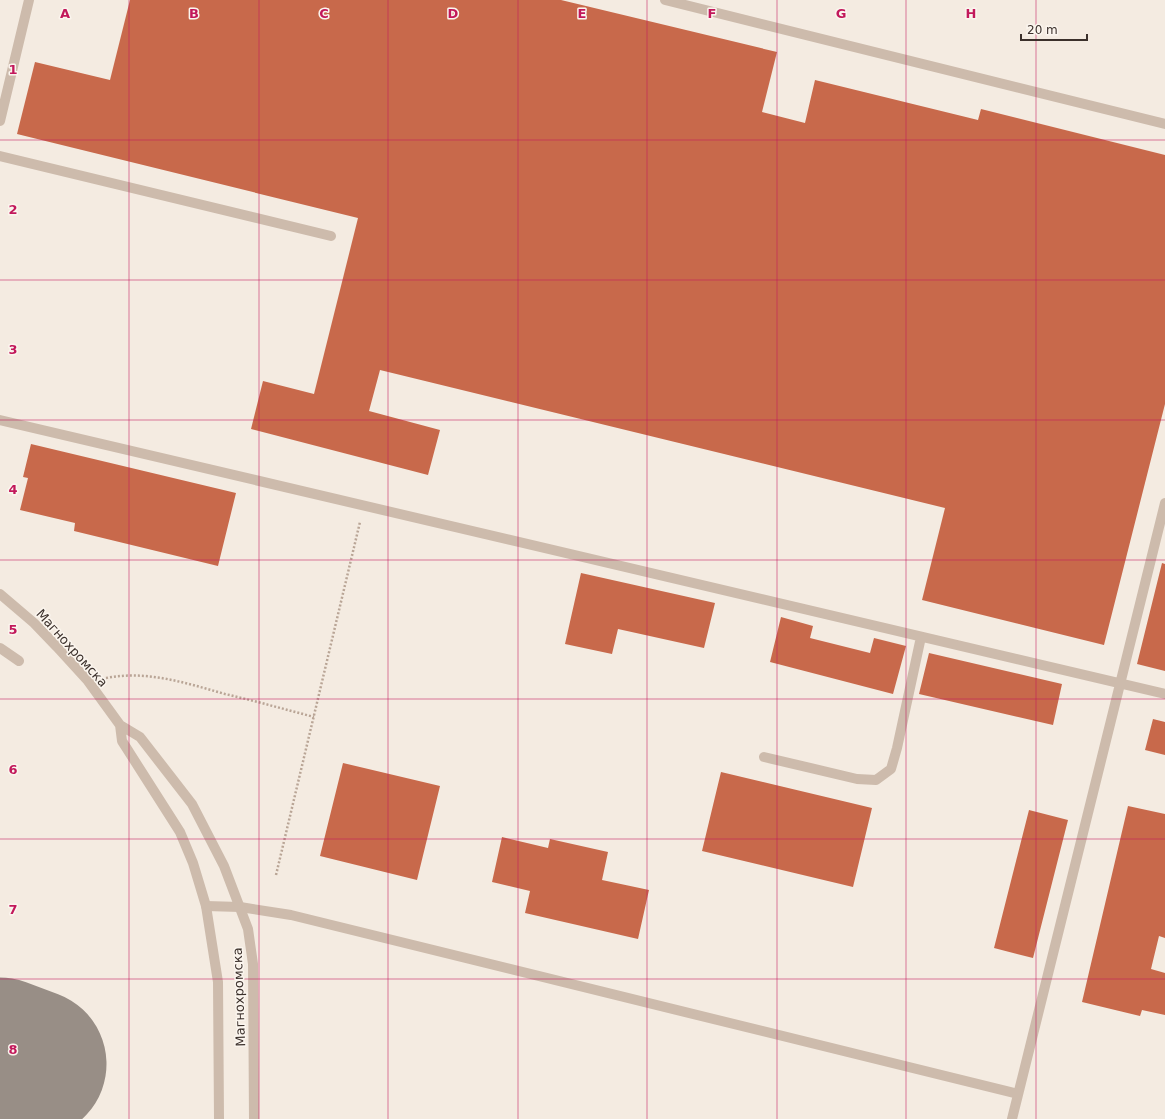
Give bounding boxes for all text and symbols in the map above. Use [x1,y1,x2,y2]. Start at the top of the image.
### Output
text: A [60,6,70,21]
text: B [189,6,199,21]
text: C [319,6,329,21]
text: D [448,6,459,21]
text: E [578,6,586,21]
text: F [708,6,716,21]
text: G [836,6,846,21]
text: H [966,6,976,21]
scale bar [1021,16,1087,42]
text: 20 m [1027,23,1058,37]
text: 1 [8,62,18,77]
text: 2 [8,202,18,217]
text: 3 [8,342,18,357]
text: 4 [8,482,18,497]
street label: Магнохромска [33,606,111,690]
text: 5 [8,622,18,637]
text: 6 [8,762,18,777]
text: 7 [8,902,18,917]
street label: Магнохромска [230,947,248,1047]
text: 8 [8,1042,18,1057]

